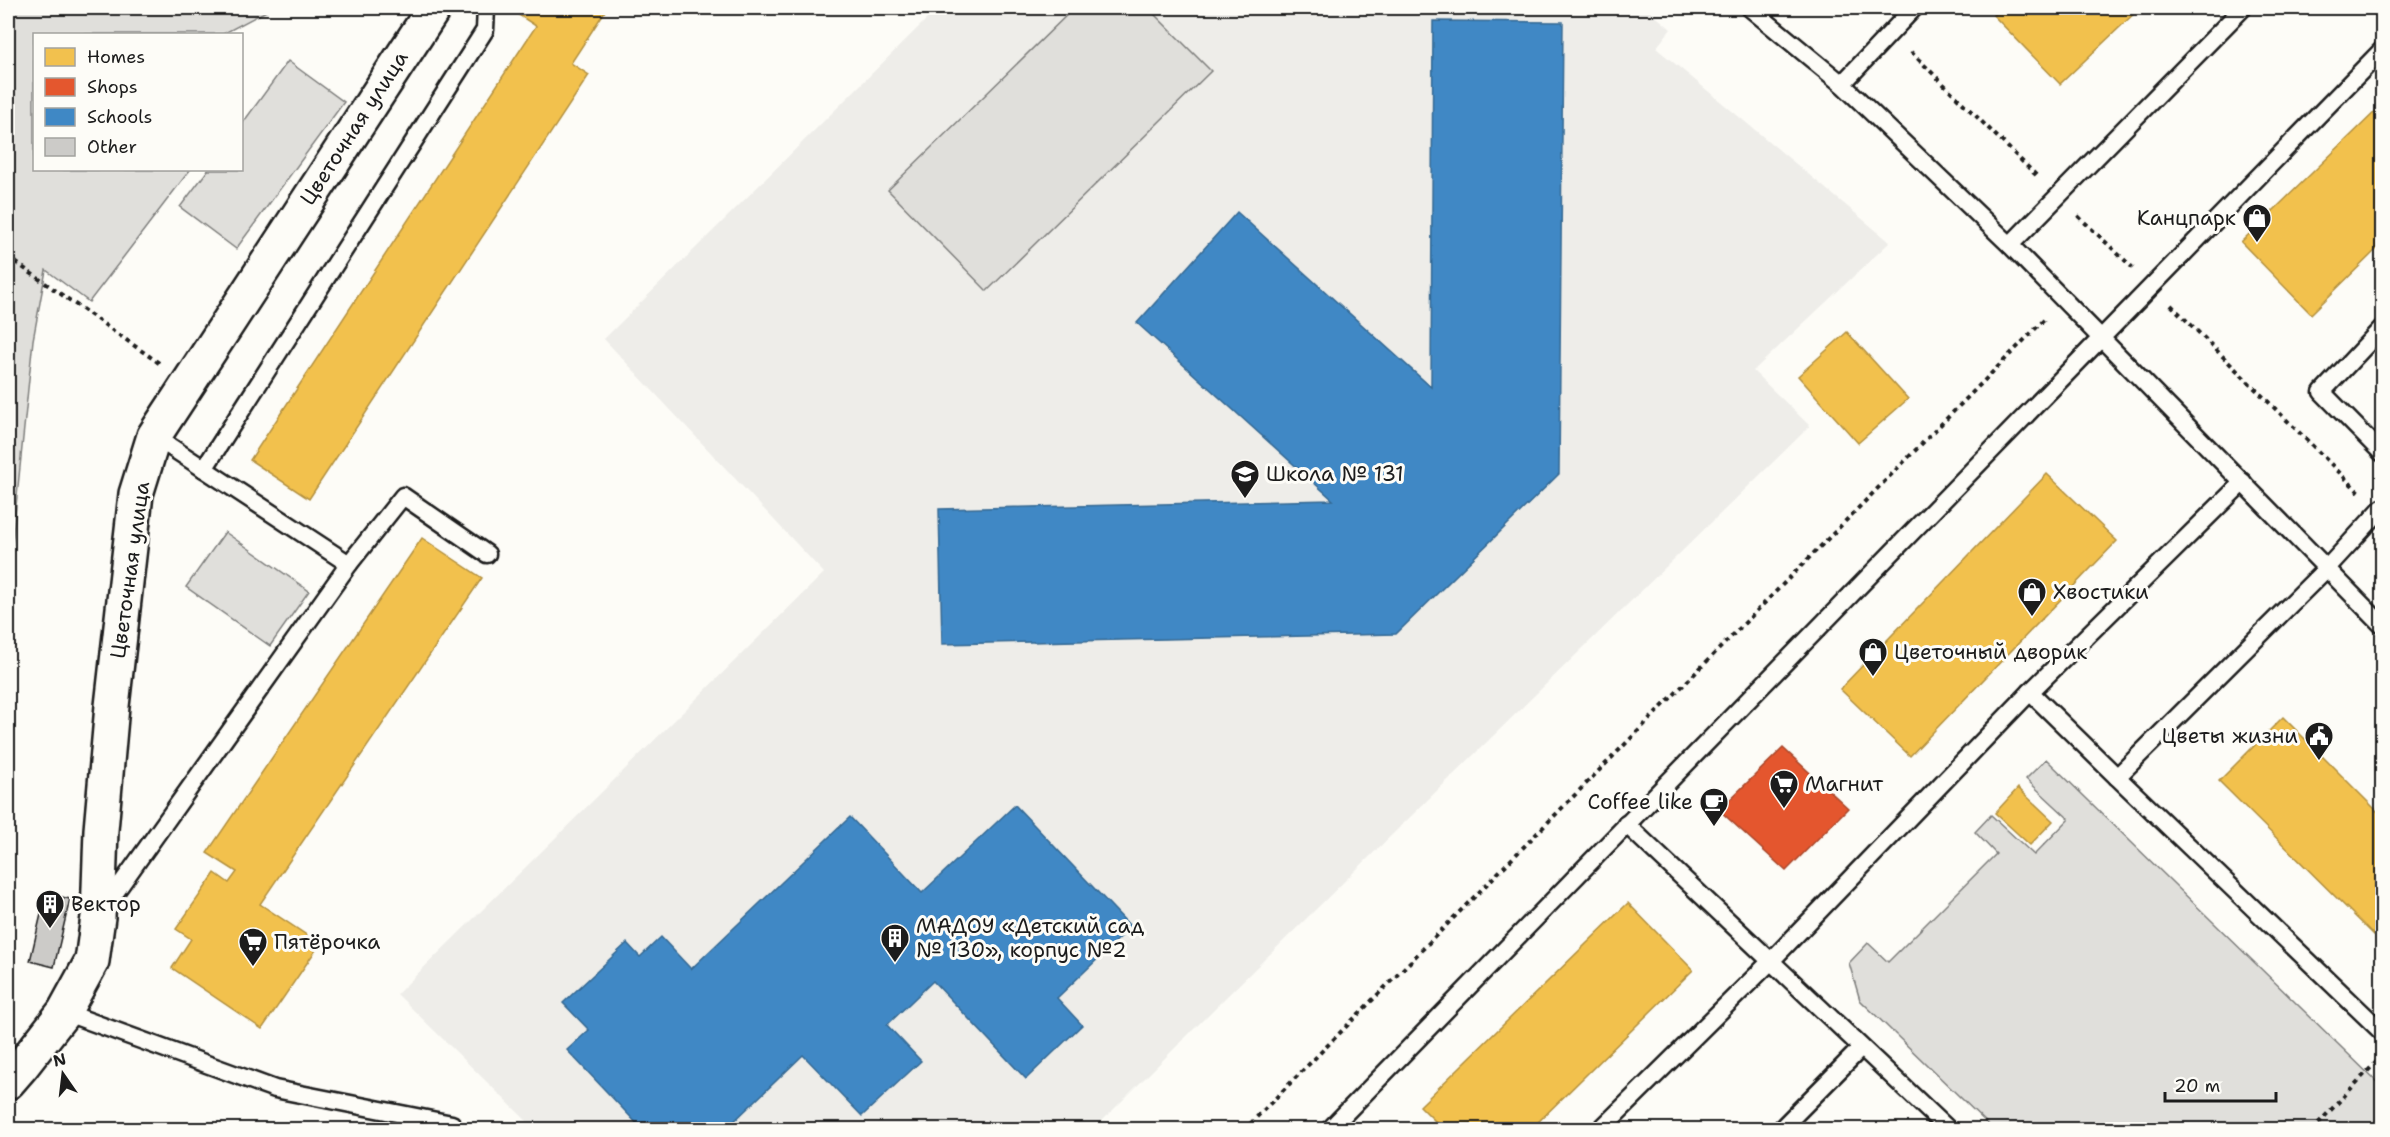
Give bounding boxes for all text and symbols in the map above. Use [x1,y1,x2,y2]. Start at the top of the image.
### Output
legend [33,33,243,171]
text: Homes [87,45,145,69]
street label: Цветочная улица [294,45,414,211]
text: Shops [87,75,138,99]
text: Schools [87,105,153,129]
text: Other [87,135,137,159]
shop icon: Канцпарк [2241,202,2273,244]
place label: Канцпарк [2137,204,2236,232]
school or university icon: Школа № 131 [1229,458,1261,500]
place label: Школа № 131 [1266,460,1404,488]
street label: Цветочная улица [104,480,156,660]
shop icon: Хвостики [2016,576,2048,618]
place label: Хвостики [2053,578,2149,606]
shop icon: Цветочный дворик [1857,636,1889,678]
place label: Цветочный дворик [1894,638,2087,666]
public building icon: Цветы жизни [2303,720,2335,762]
place label: Цветы жизни [2162,722,2298,750]
supermarket icon: Магнит [1768,768,1800,810]
place label: Магнит [1805,770,1884,798]
cafe icon: Coffee like [1698,786,1730,828]
place label: Coffee like [1588,788,1693,816]
building icon: Вектор [34,888,66,930]
place label: Вектор [71,890,141,918]
place label: МАДОУ «Детский сад № 130», корпус №2 [916,912,1144,964]
building icon: МАДОУ «Детский сад № 130», корпус №2 [879,922,911,964]
supermarket icon: Пятёрочка [237,926,269,968]
place label: Пятёрочка [274,928,380,956]
north arrow [33,1044,93,1104]
text: N [51,1048,68,1072]
scale bar [2165,1065,2276,1103]
text: 20 m [2174,1074,2220,1098]

